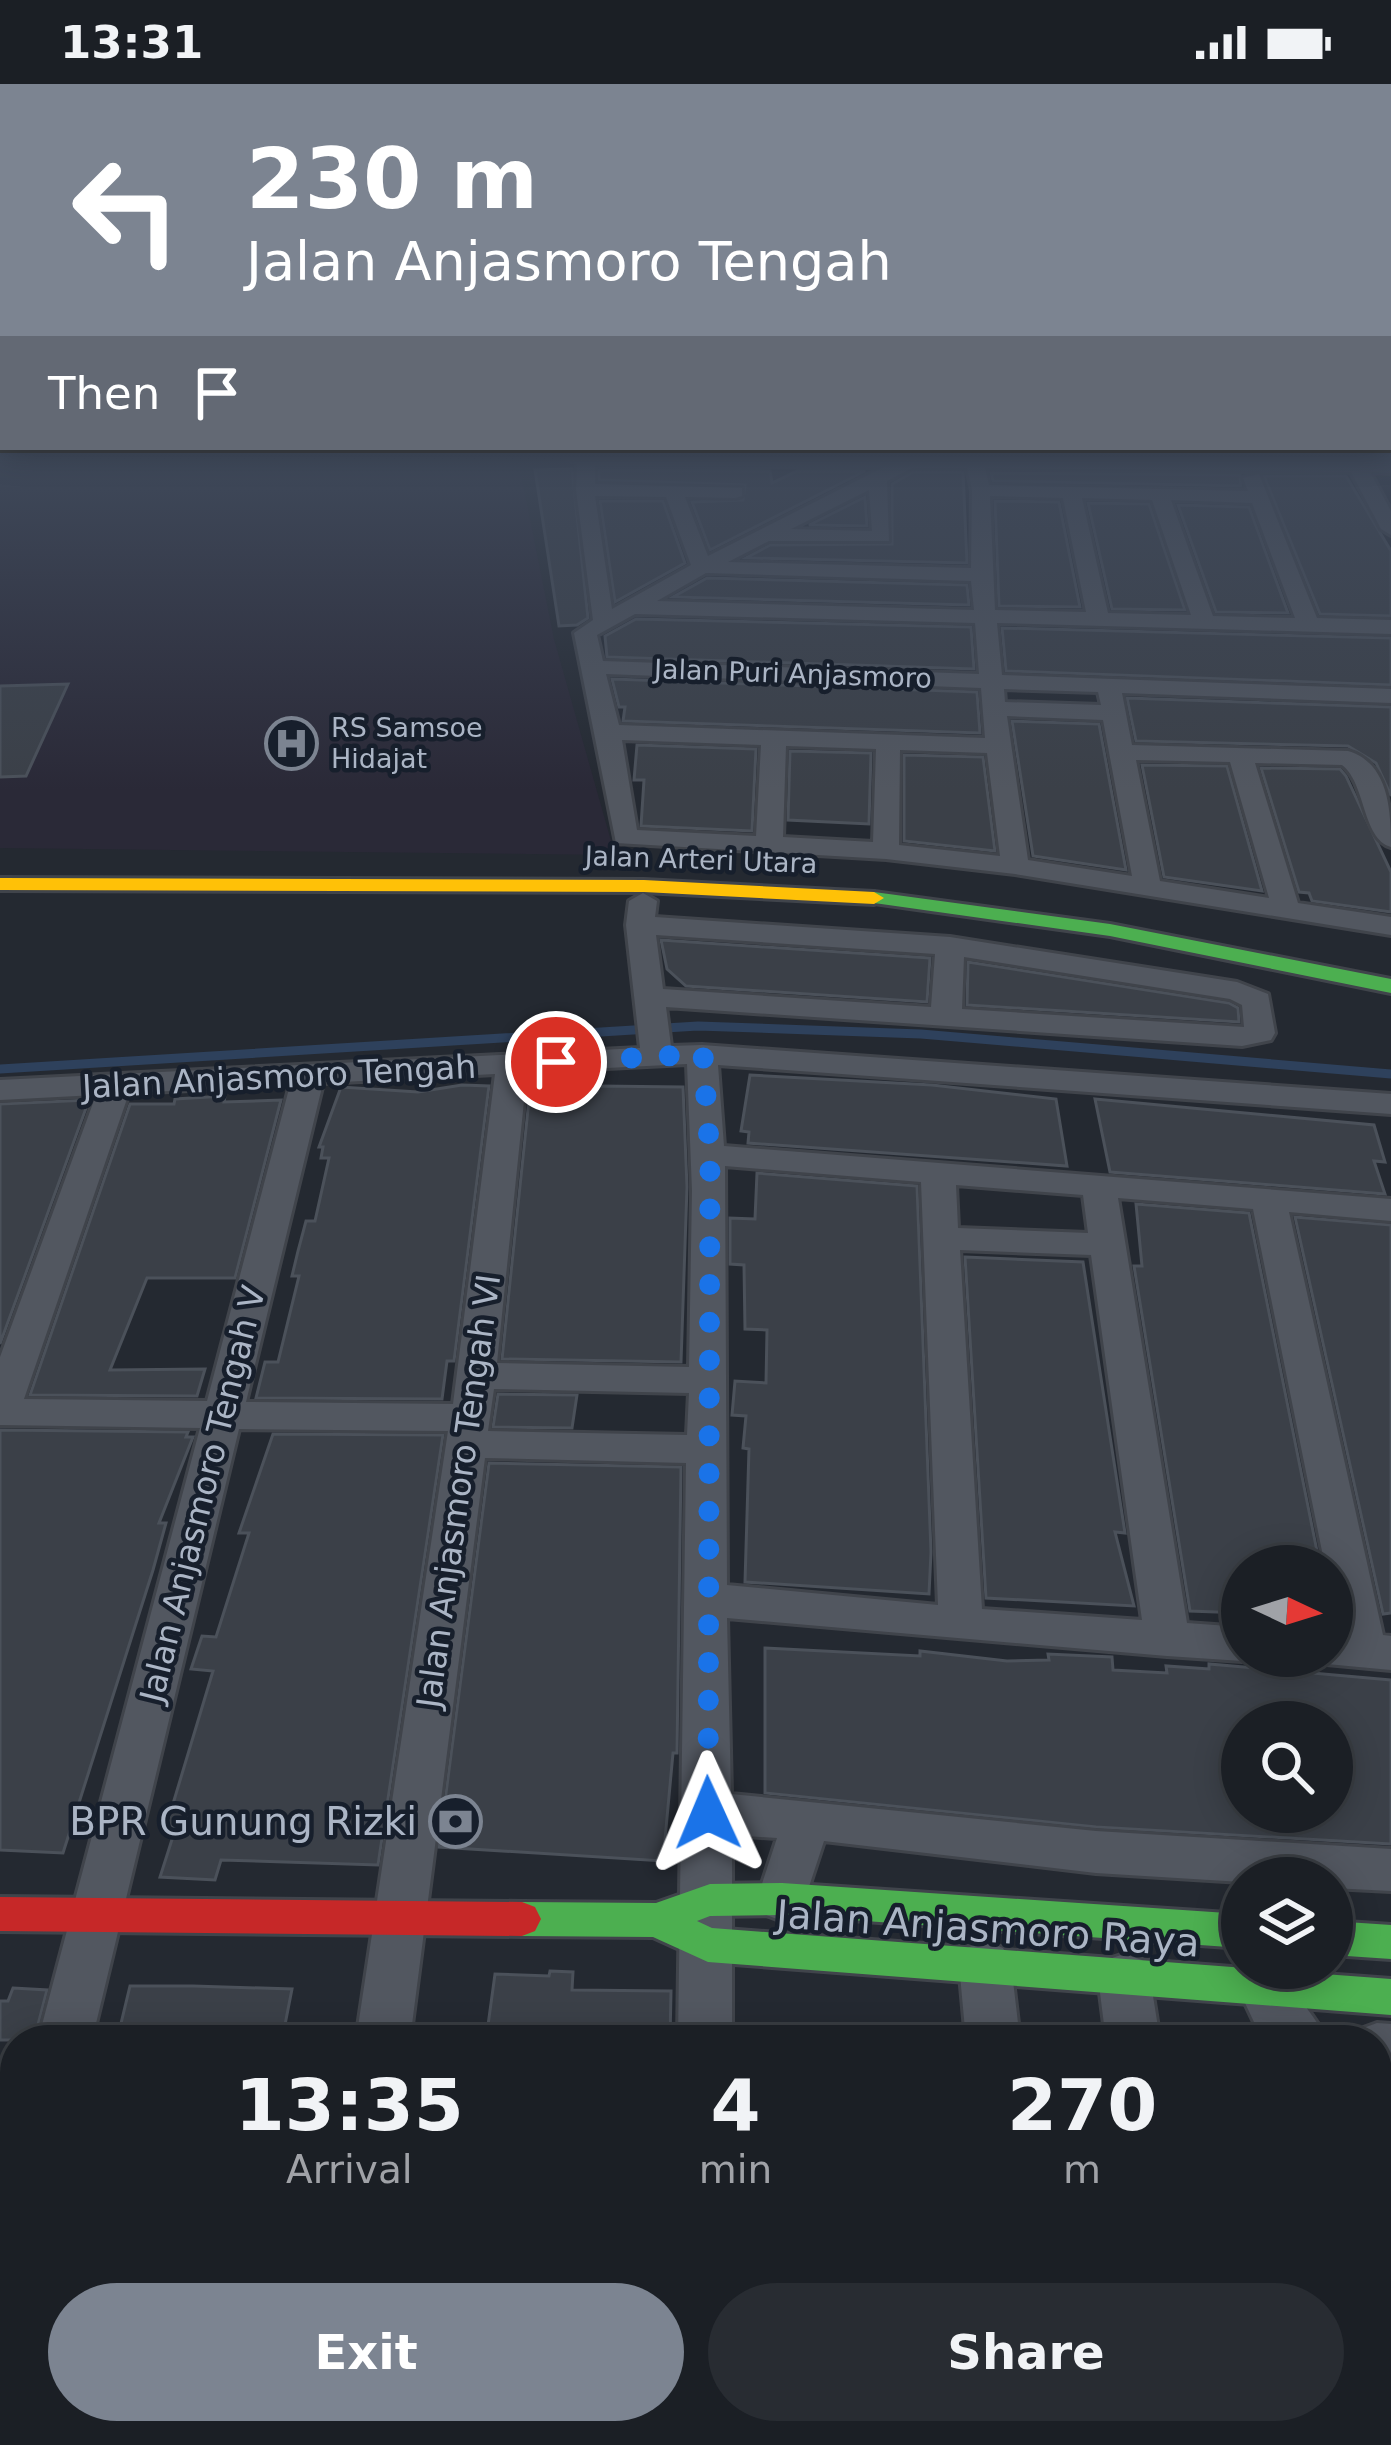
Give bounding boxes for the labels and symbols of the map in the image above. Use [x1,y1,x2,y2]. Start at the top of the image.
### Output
street label: Jalan Puri Anjasmoro [652,653,932,694]
place label: RS Samsoe Hidajat [331,712,483,774]
hospital icon: RS Samsoe Hidajat [264,716,320,772]
street label: Jalan Arteri Utara [582,840,818,879]
pin [505,1011,607,1113]
street label: Jalan Anjasmoro Tengah [79,1047,477,1106]
street label: Jalan Anjasmoro Tengah VI [408,1272,508,1712]
street label: Jalan Anjasmoro Tengah V [131,1282,273,1708]
north arrow [1221,1545,1353,1677]
position arrow [645,1750,771,1876]
bank icon: BPR Gunung Rizki [428,1793,484,1849]
place label: BPR Gunung Rizki [69,1799,417,1844]
street label: Jalan Anjasmoro Raya [772,1891,1201,1966]

